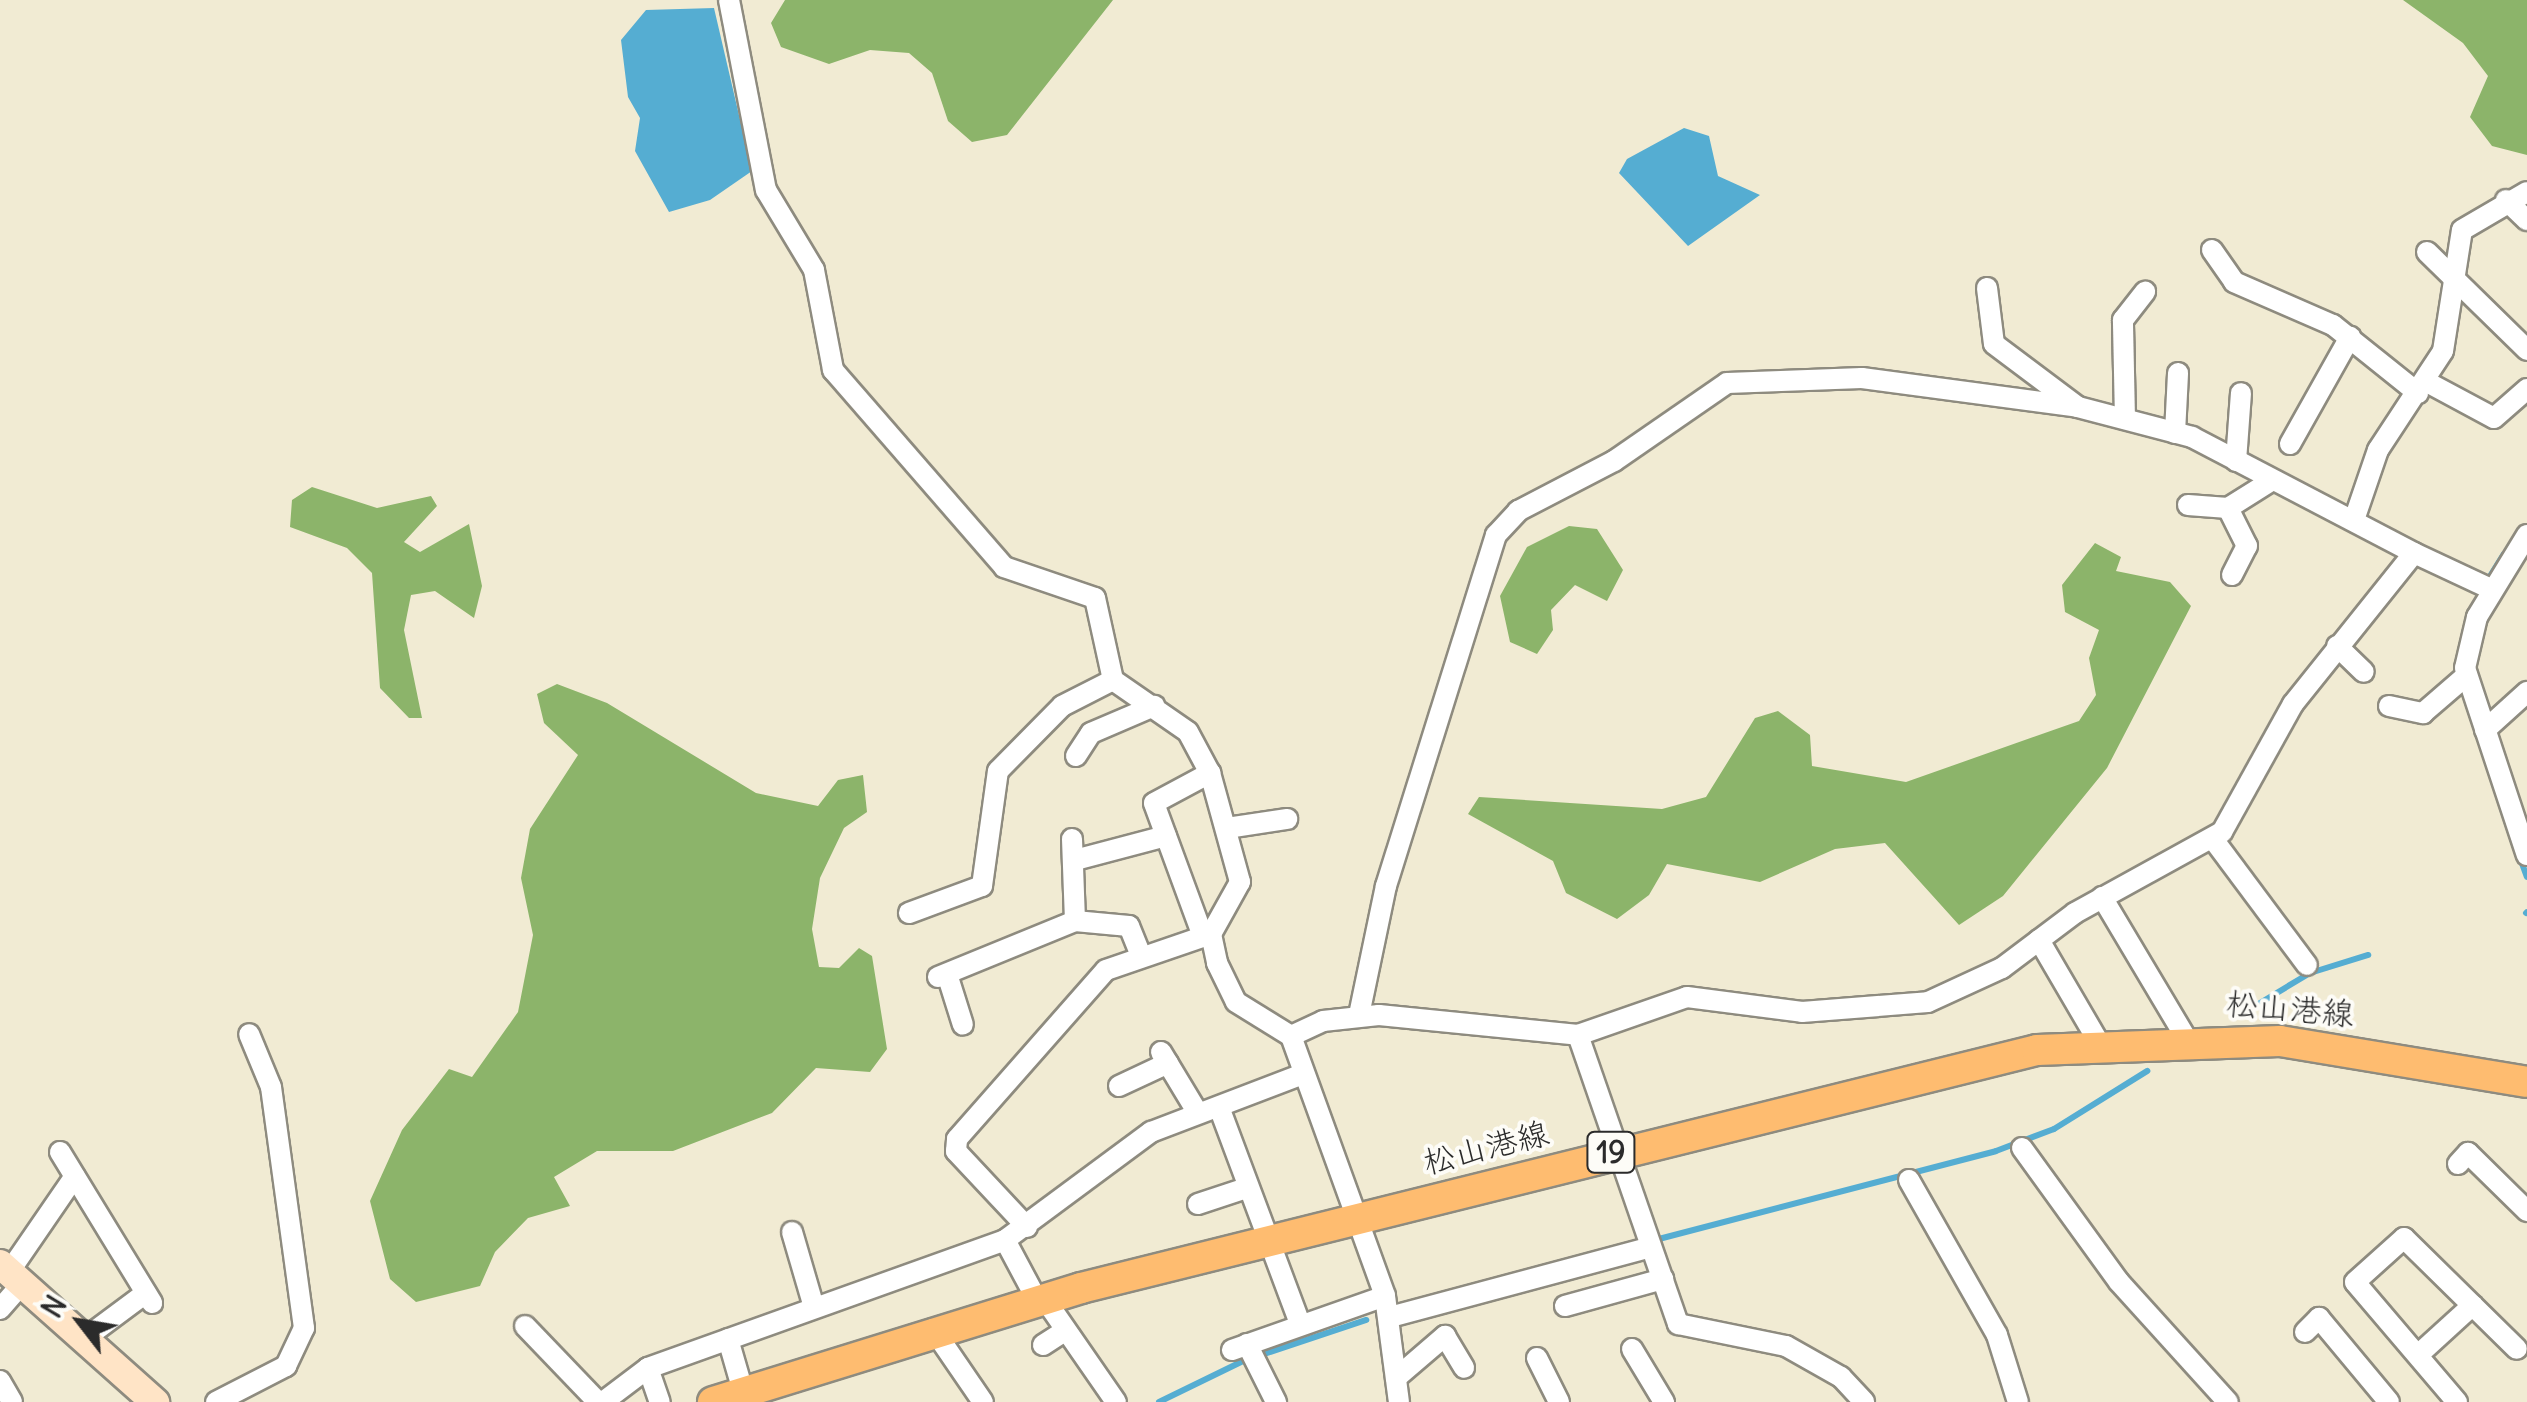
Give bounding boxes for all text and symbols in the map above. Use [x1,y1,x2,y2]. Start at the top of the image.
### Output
street label: 松山港線 [2225,984,2355,1034]
street label: 松山港線 [1419,1114,1553,1182]
road number: 19 [1586,1127,1636,1177]
north arrow [30,1272,130,1372]
text: N [34,1289,75,1324]

